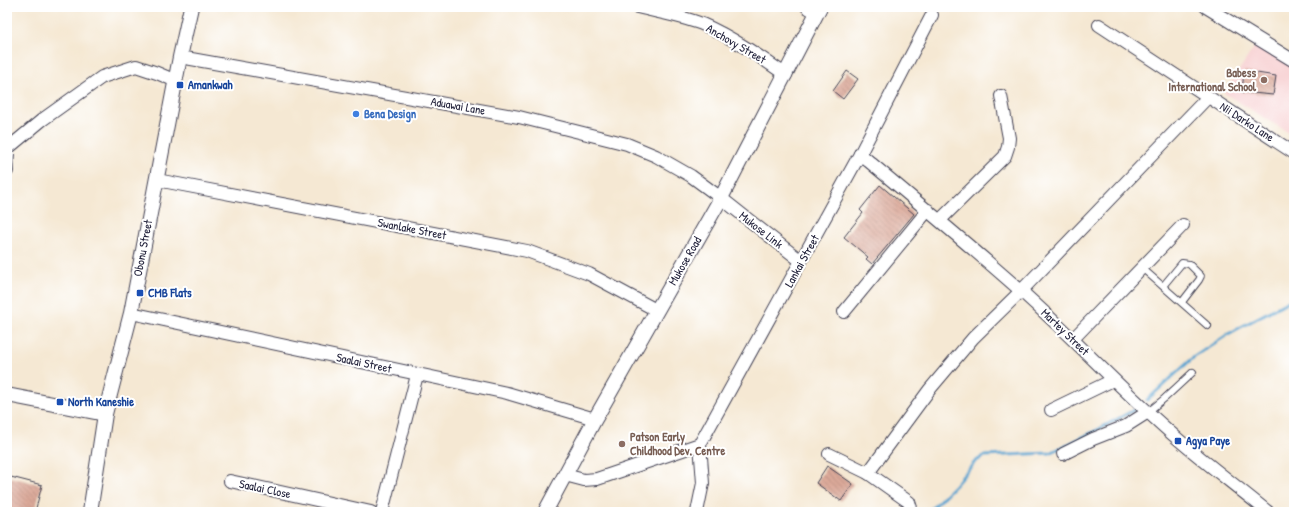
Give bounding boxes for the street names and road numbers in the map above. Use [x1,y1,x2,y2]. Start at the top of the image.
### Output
street label: Anchovy Street [703,20,770,68]
street label: Aduawai Lane [429,92,487,119]
street label: Nii Darko Lane [1217,98,1278,146]
street label: Mukose Link [736,207,787,252]
street label: Swanlake Street [376,214,449,244]
street label: Obonu Street [129,217,156,278]
street label: Lankai Street [780,231,823,290]
street label: Mukose Road [664,233,705,288]
street label: Martey Street [1037,304,1094,360]
street label: Saalai Street [335,348,394,377]
street label: Saalai Close [238,475,293,502]

